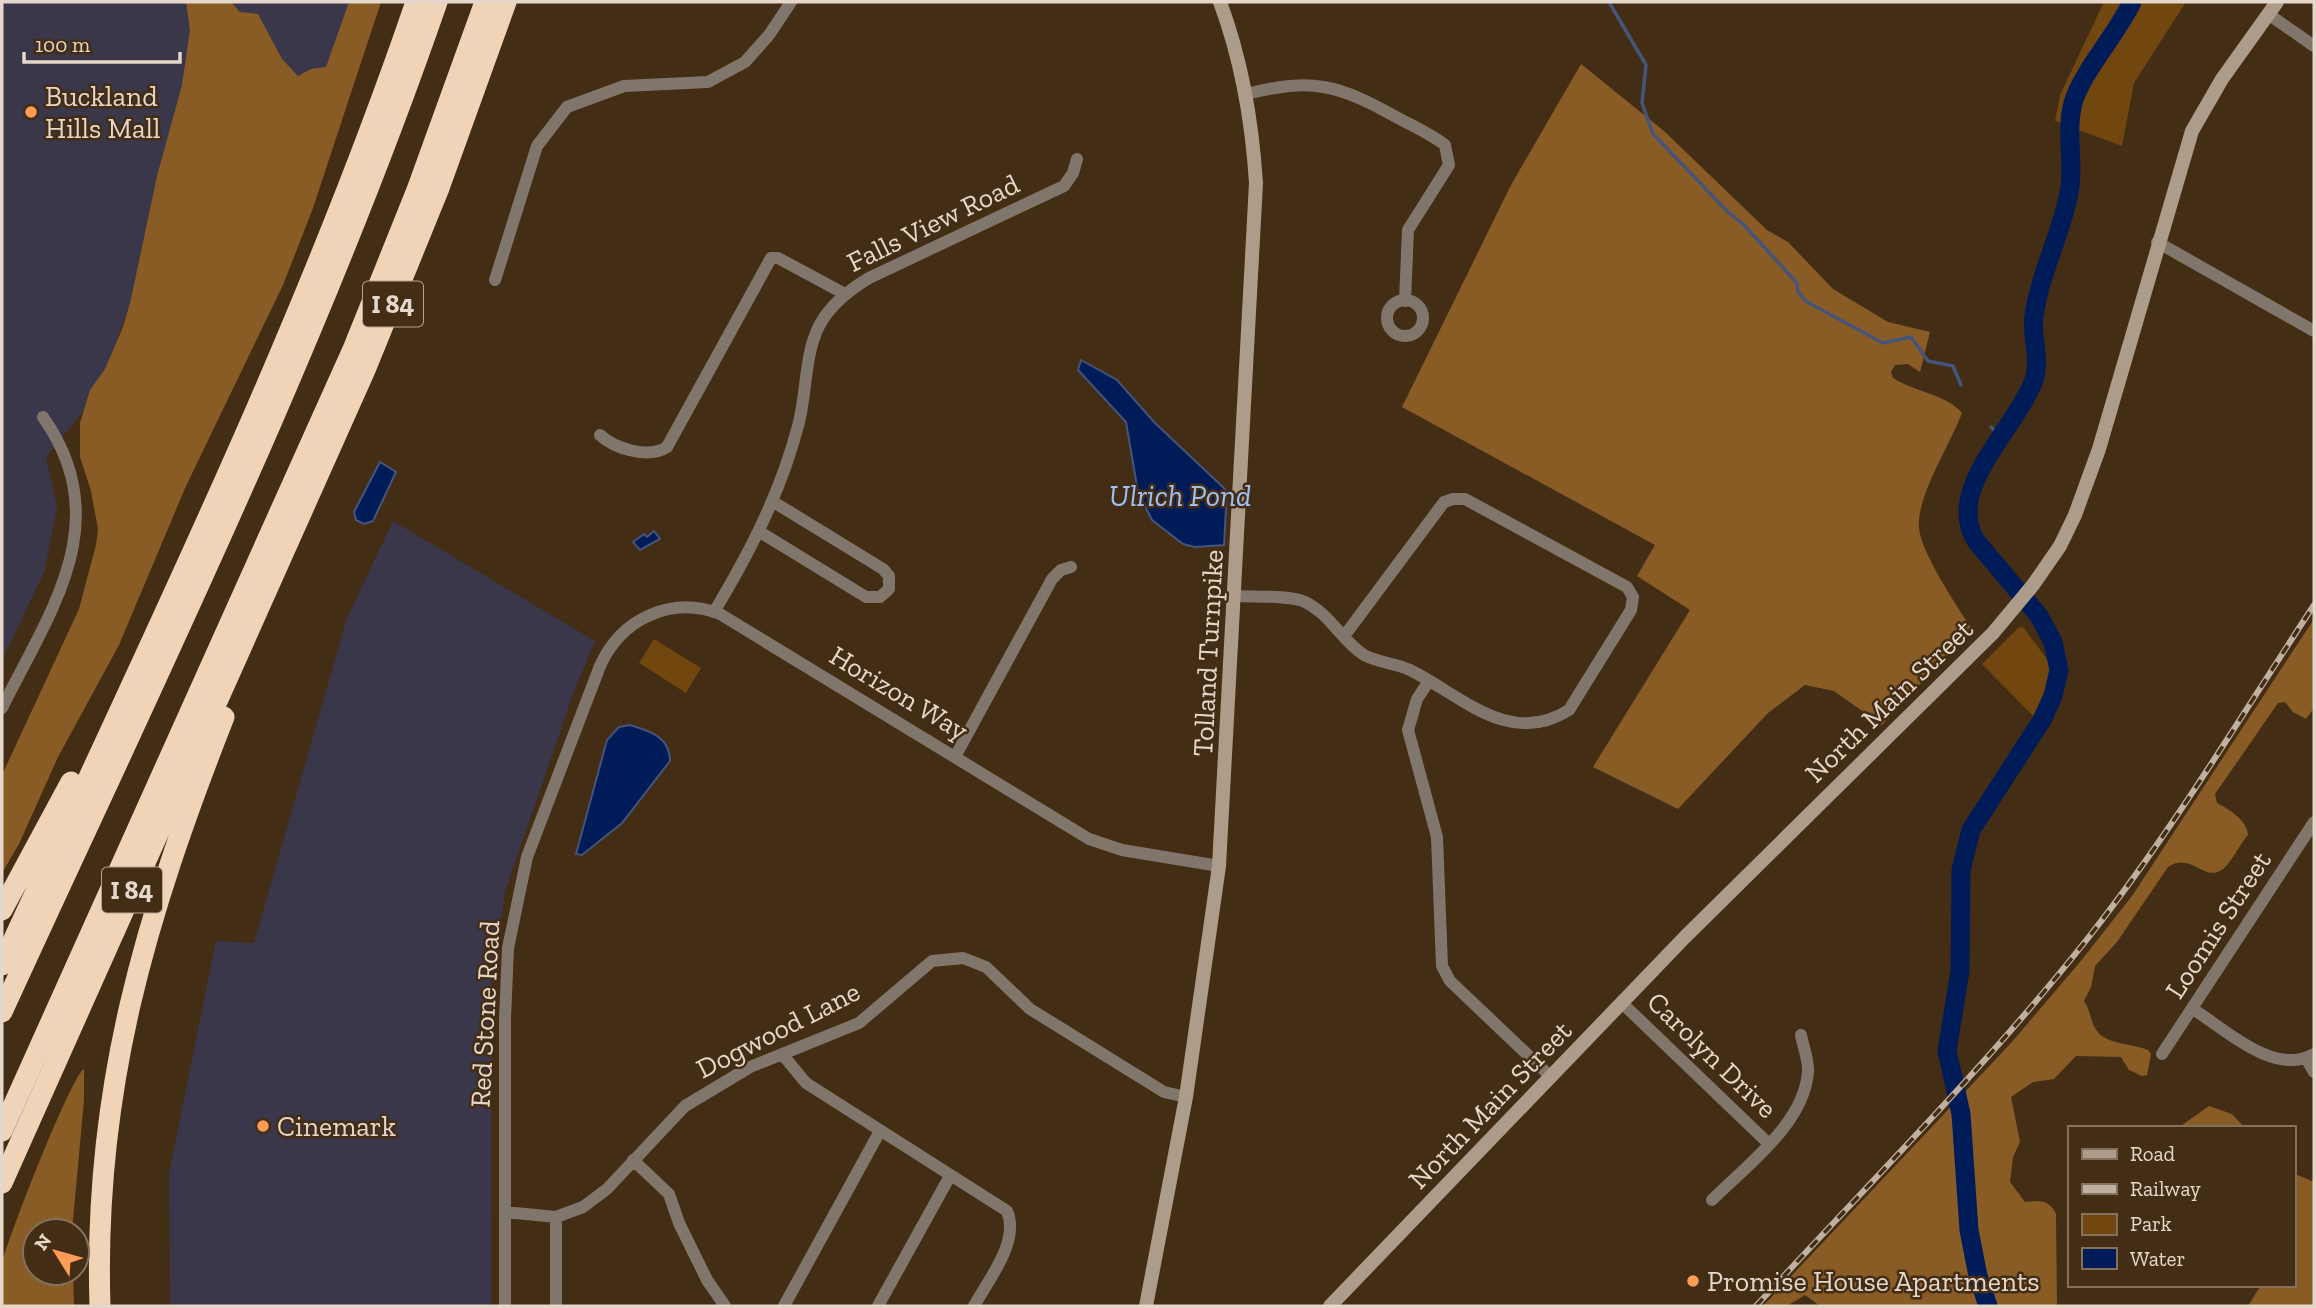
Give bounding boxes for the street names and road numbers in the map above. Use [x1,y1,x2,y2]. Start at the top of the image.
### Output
street label: Falls View Road [842,167,1024,279]
road number: I 84 [363,282,423,326]
street label: Tolland Turnpike [1186,549,1230,757]
street label: North Main Street [1798,612,1980,789]
street label: Horizon Way [824,639,975,748]
street label: Loomis Street [2158,845,2278,1005]
road number: I 84 [102,868,162,912]
street label: Red Stone Road [464,920,506,1108]
street label: Dogwood Lane [691,975,865,1085]
street label: Carolyn Drive [1640,985,1784,1125]
street label: North Main Street [1402,1014,1579,1196]

